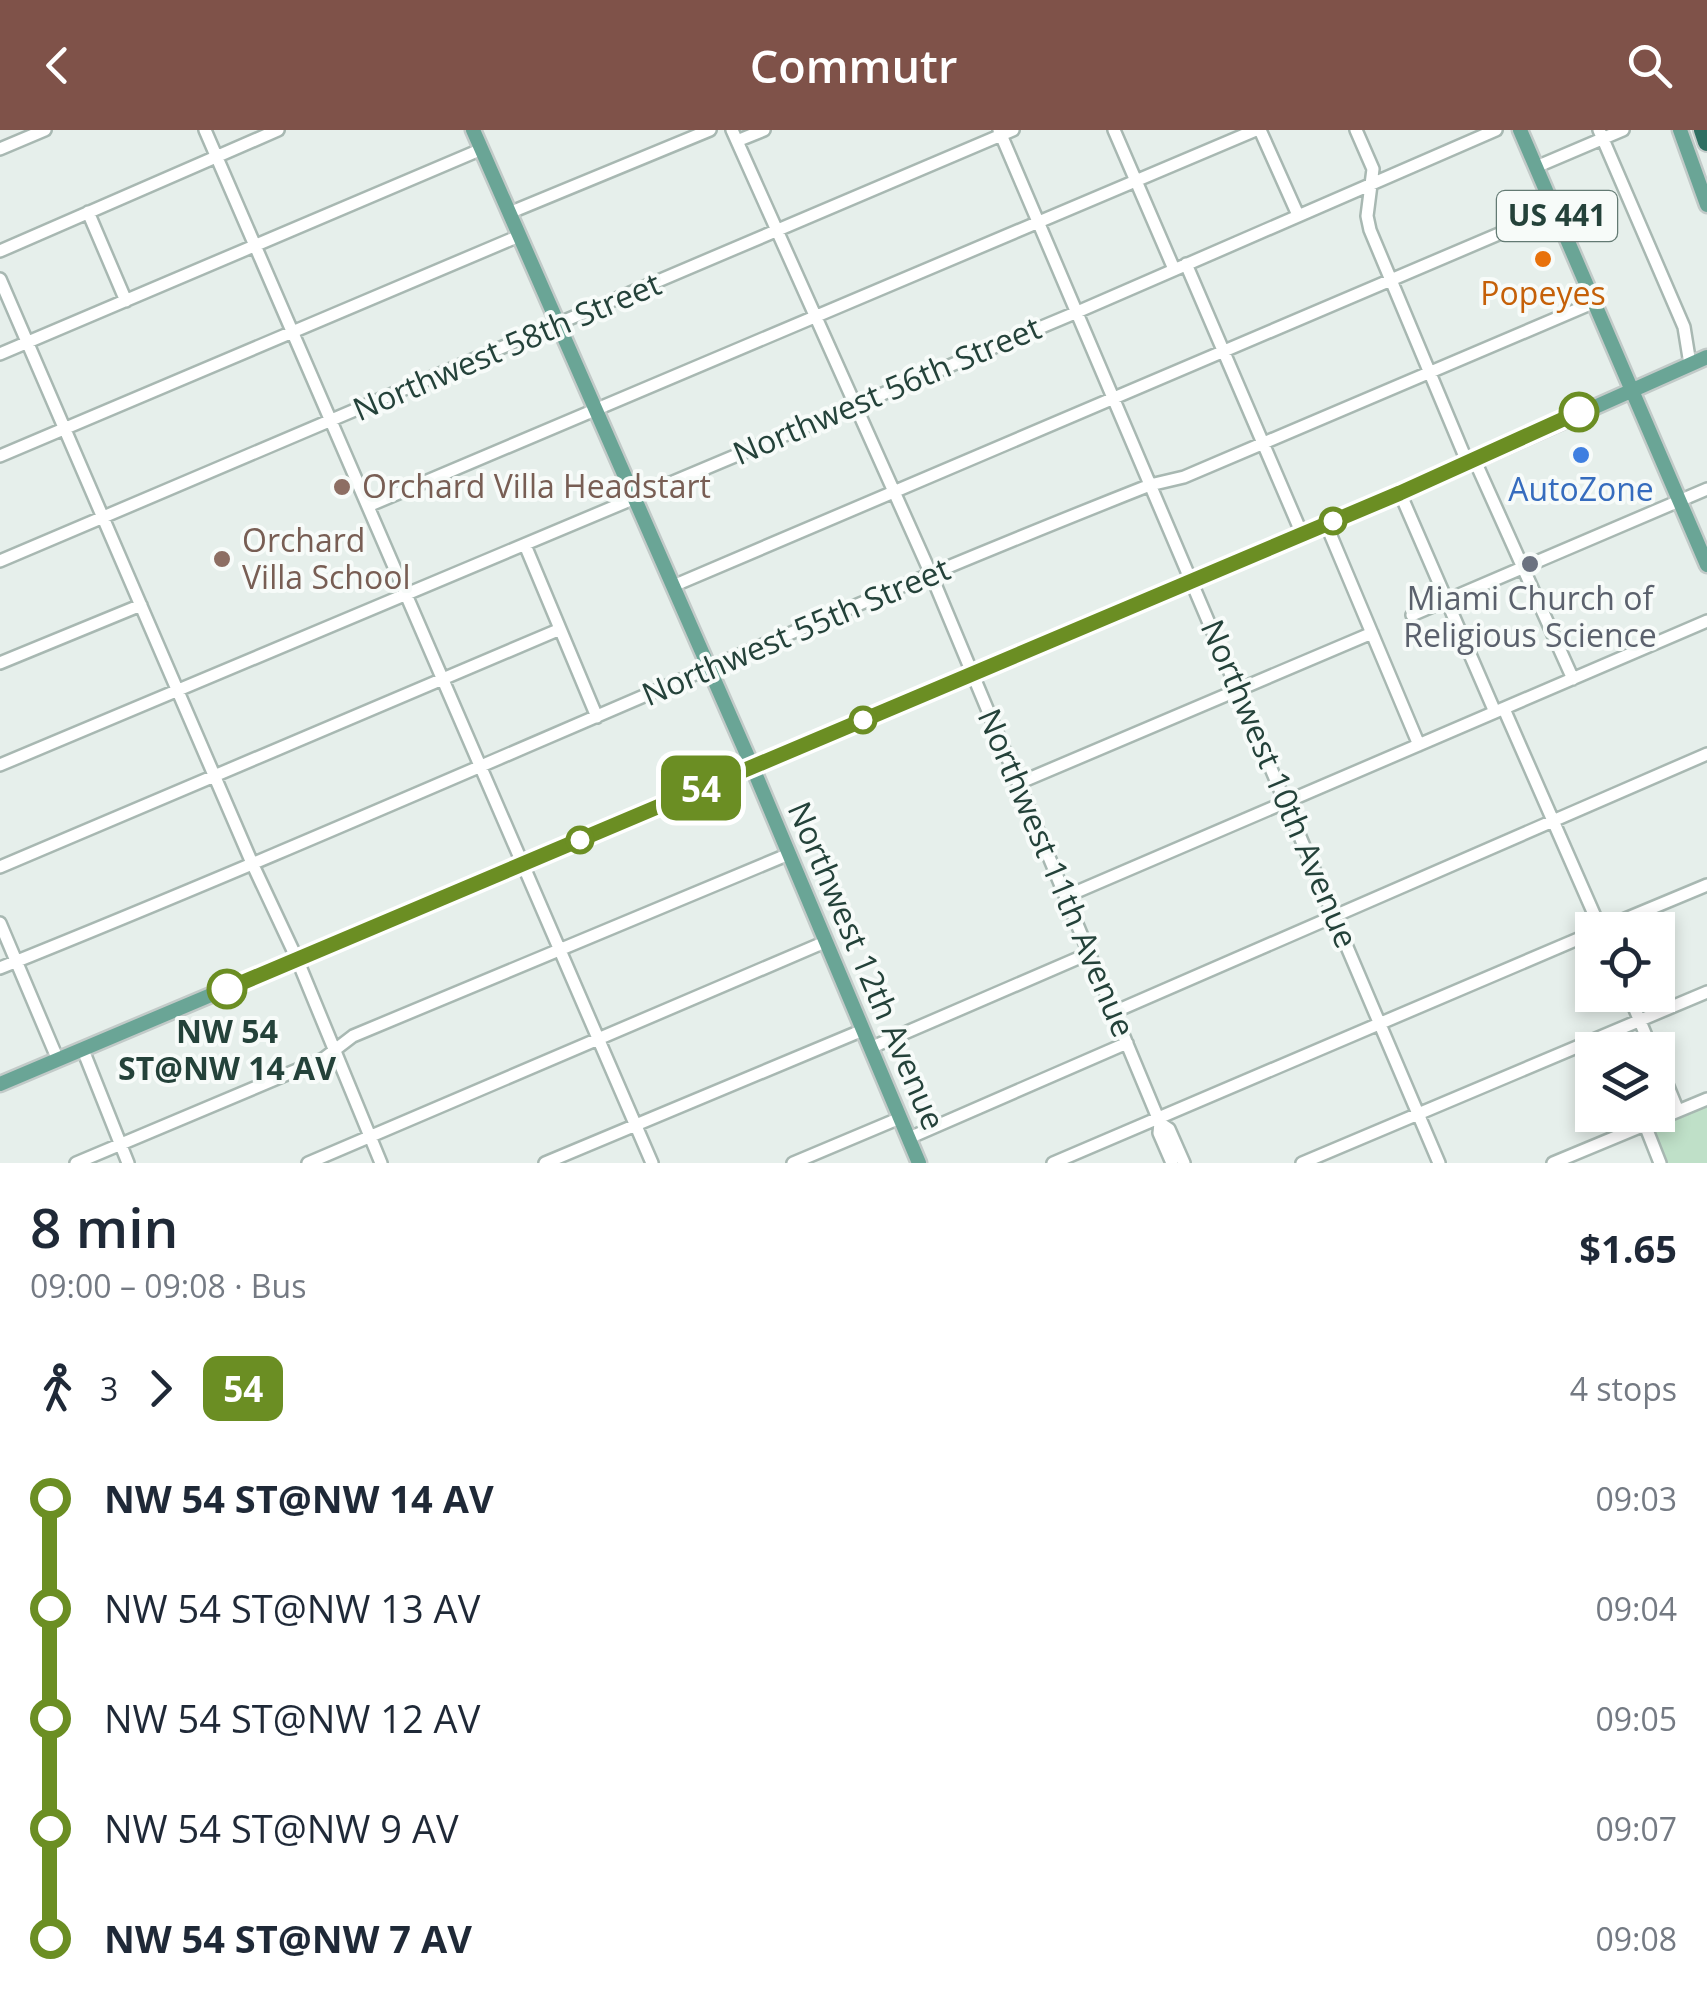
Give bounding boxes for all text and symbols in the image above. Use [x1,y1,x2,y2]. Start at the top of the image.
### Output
text: Commutr [750,35,957,96]
icon: back [30,38,85,93]
icon: search [1622,38,1677,93]
road number: US 441 [1497,191,1617,241]
marker: Popeyes [1532,248,1554,270]
street label: Northwest 58th Street [346,261,667,430]
place label: Popeyes [1480,271,1606,314]
street label: Northwest 56th Street [726,305,1047,474]
unlabelled marker [1560,393,1598,431]
marker: AutoZone [1570,444,1592,466]
place label: Orchard Villa Headstart [362,464,711,507]
place label: AutoZone [1508,467,1654,510]
marker: Orchard Villa Headstart [331,476,353,498]
unlabelled marker [1320,508,1346,534]
place label: Orchard Villa School [242,518,410,598]
street label: Northwest 55th Street [635,546,956,715]
marker: Orchard Villa School [211,548,233,570]
marker: Miami Church of Religious Science [1519,553,1541,575]
place label: Miami Church of Religious Science [1403,576,1657,656]
street label: Northwest 10th Avenue [1192,613,1369,954]
street label: Northwest 11th Avenue [969,702,1146,1043]
unlabelled marker [850,707,876,733]
line badge: 54 [656,756,746,820]
text: 54 [681,765,721,812]
street label: Northwest 12th Avenue [779,795,956,1136]
unlabelled marker [567,827,593,853]
map controls [1575,912,1675,1132]
button: locate [1575,912,1675,1012]
marker: NW 54 ST@NW 14 AV [208,970,246,1008]
place label: NW 54 ST@NW 14 AV [118,1009,336,1089]
button: layers [1575,1032,1675,1132]
text: 8 min [30,1189,178,1264]
text: $1.65 [1579,1222,1677,1274]
text: 09:00 – 09:08 · Bus [30,1264,306,1307]
icon: walk [30,1361,85,1416]
icon: forward [133,1361,188,1416]
text: 54 [223,1365,263,1412]
text: 3 [100,1367,118,1410]
text: 4 stops [1570,1367,1677,1410]
text: NW 54 ST@NW 14 AV [104,1472,494,1524]
text: 09:03 [1595,1477,1677,1520]
text: NW 54 ST@NW 13 AV [104,1582,480,1634]
text: 09:04 [1595,1587,1677,1630]
text: NW 54 ST@NW 12 AV [104,1692,480,1744]
text: 09:05 [1595,1697,1677,1740]
text: NW 54 ST@NW 9 AV [104,1802,459,1854]
text: 09:07 [1595,1807,1677,1850]
text: NW 54 ST@NW 7 AV [104,1912,472,1964]
text: 09:08 [1595,1917,1677,1960]

